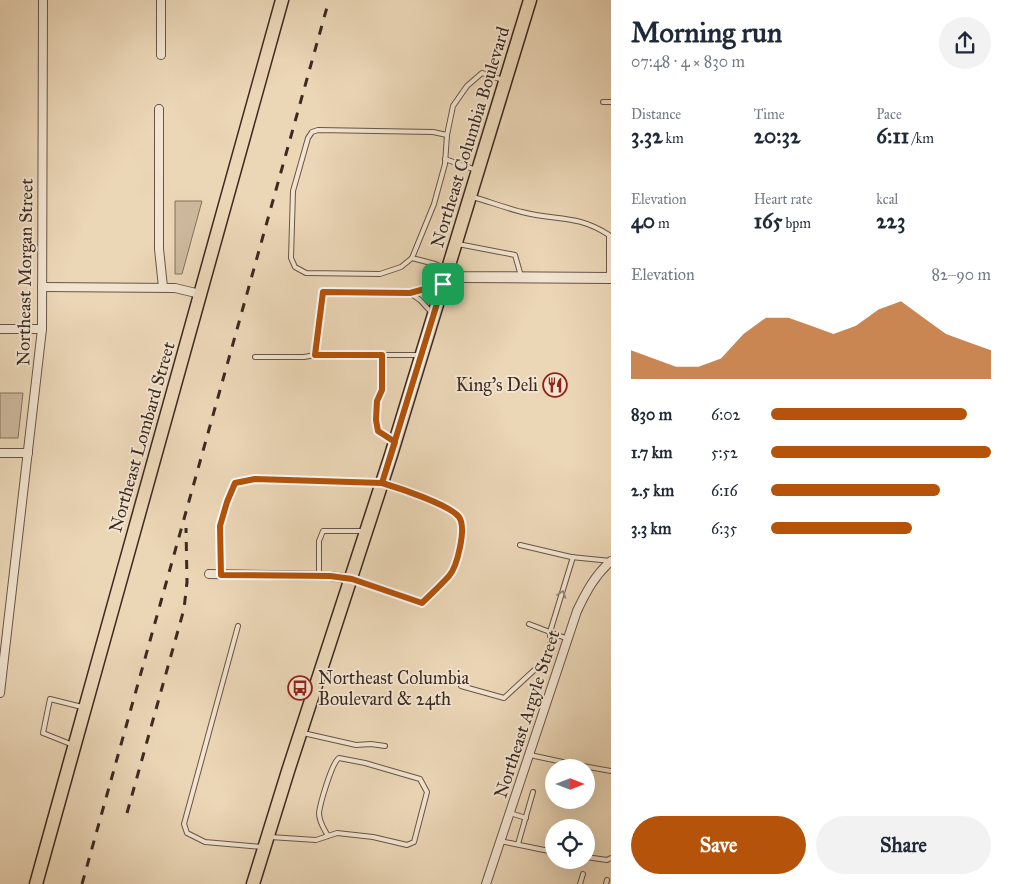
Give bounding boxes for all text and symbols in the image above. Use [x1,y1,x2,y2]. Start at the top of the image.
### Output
text: Morning run [631,15,782,50]
button: share [939,17,991,69]
street label: Northeast Columbia Boulevard [426,24,514,250]
text: 07:48 · 4 × 830 m [631,52,745,71]
text: Distance [631,106,681,123]
text: Time [754,106,785,123]
text: Pace [876,106,902,123]
text: 3.32 [631,123,663,149]
text: 20:32 [754,123,800,149]
text: 6:11 [876,123,909,149]
text: km [663,130,684,147]
text: /km [909,130,934,147]
street label: Northeast Morgan Street [12,177,39,366]
text: Elevation [631,191,687,208]
text: Heart rate [754,191,813,208]
text: kcal [876,191,898,208]
text: 40 [631,208,655,234]
text: 165 [754,208,782,234]
text: 223 [876,208,905,234]
text: m [655,215,670,232]
text: bpm [782,215,811,232]
pin [422,263,464,305]
text: Elevation [631,265,695,284]
text: 82–90 m [931,265,991,284]
icon: arrive [429,270,457,298]
street label: Northeast Lombard Street [104,339,180,535]
restaurant icon: King's Deli [542,372,568,398]
place label: King's Deli [456,374,538,397]
text: 830 m [631,405,672,424]
text: 6:02 [711,405,740,424]
text: 1.7 km [631,443,673,462]
text: 5:52 [711,443,738,462]
text: 2.5 km [631,481,674,500]
text: 6:16 [711,481,738,500]
text: 3.3 km [631,519,671,538]
text: 6:35 [711,519,737,538]
one-way arrow [556,591,566,599]
street label: Northeast Argyle Street [489,626,566,801]
place label: Northeast Columbia Boulevard & 24th [318,667,470,710]
bus stop icon: Northeast Columbia Boulevard & 24th [287,675,313,701]
north arrow [545,759,595,809]
map controls [545,759,595,869]
button: Save [631,816,806,874]
button: Share [816,816,991,874]
button: locate [545,819,595,869]

